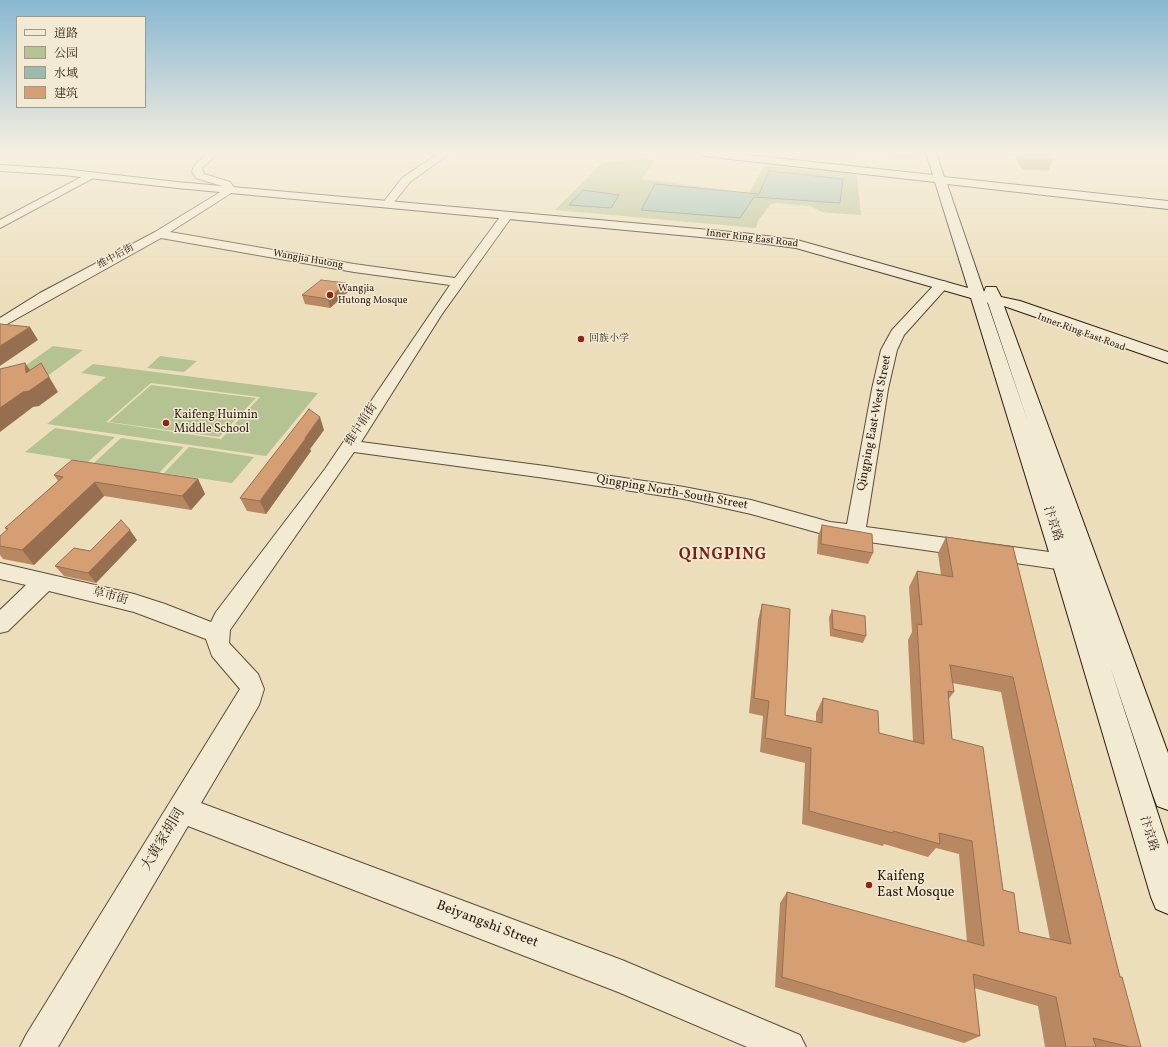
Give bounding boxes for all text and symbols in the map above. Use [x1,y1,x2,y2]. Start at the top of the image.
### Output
legend [16,16,146,108]
text: 道路 [54,26,78,42]
text: 公园 [54,46,78,62]
text: 水域 [54,66,78,82]
text: 建筑 [54,86,78,102]
street label: Inner Ring East Road [705,227,799,251]
street label: 维中后街 [96,242,136,272]
street label: Wangjia Hutong [272,248,344,272]
place label: Wangjia Hutong Mosque [338,283,408,306]
marker: Wangjia Hutong Mosque [325,290,335,300]
street label: Inner Ring East Road [1035,312,1127,354]
place label: 回族小学 [589,333,629,345]
marker: 回族小学 [576,334,586,344]
street label: Qingping East-West Street [855,354,895,492]
street label: 维中前街 [343,401,381,449]
place label: Kaifeng Huimin Middle School [174,409,258,437]
marker: Kaifeng Huimin Middle School [161,418,171,428]
street label: Qingping North-South Street [595,473,749,513]
street label: 汴京路 [1040,505,1064,543]
district label: QINGPING [679,546,767,566]
street label: 草市街 [91,585,129,609]
street label: 大黄家胡同 [139,806,189,874]
street label: 汴京路 [1136,815,1160,853]
place label: Kaifeng East Mosque [877,869,954,902]
marker: Kaifeng East Mosque [864,880,874,890]
street label: Beiyangshi Street [434,898,540,952]

